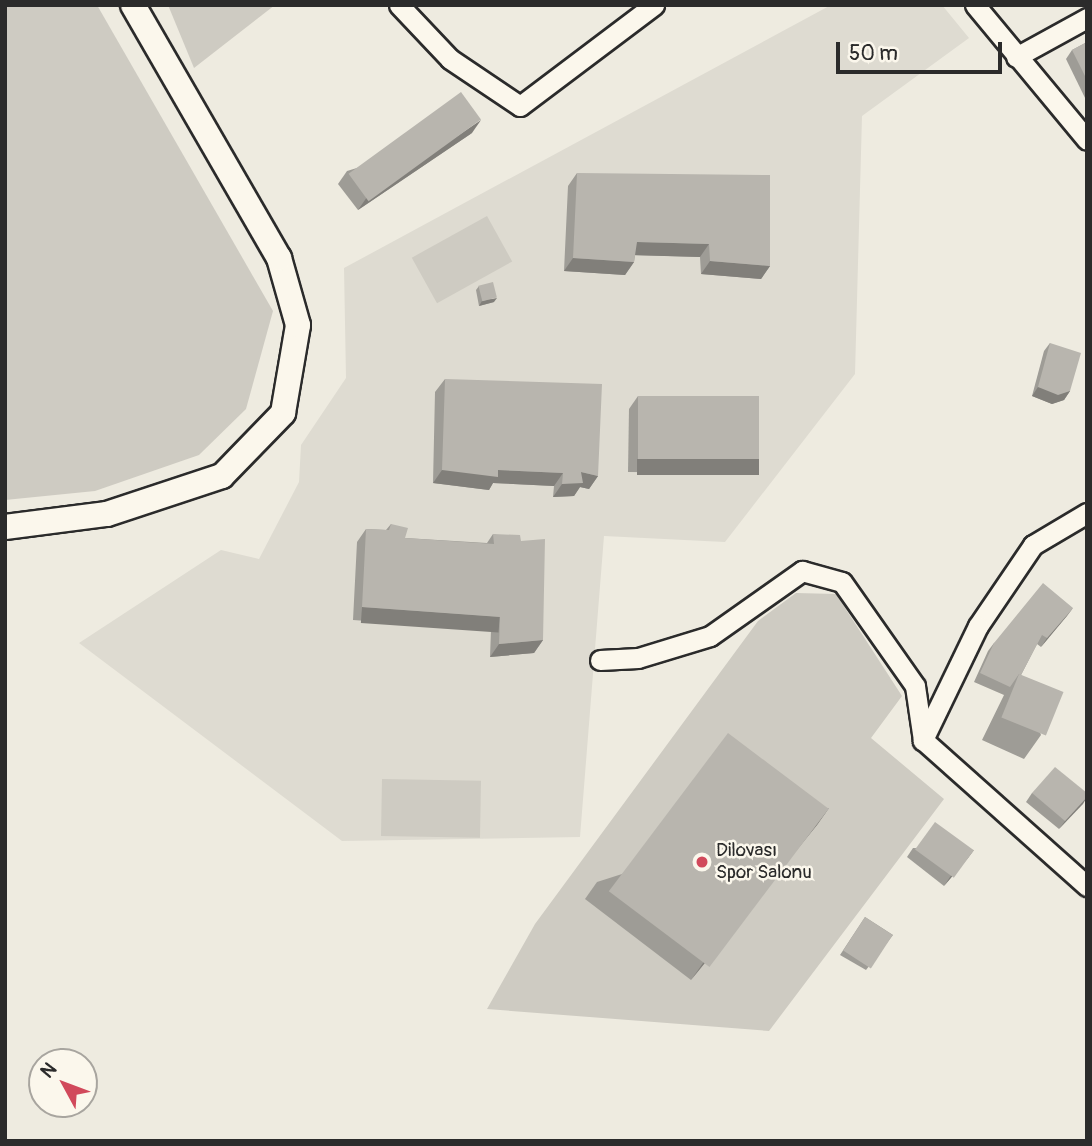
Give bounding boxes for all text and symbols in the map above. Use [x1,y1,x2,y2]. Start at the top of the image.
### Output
scale bar [840,28,1006,72]
text: 50 m [849,40,898,67]
place label: Dilovası Spor Salonu [716,840,812,884]
marker: Dilovası Spor Salonu [694,854,710,870]
north arrow [28,1048,98,1118]
text: N [35,1058,62,1083]

